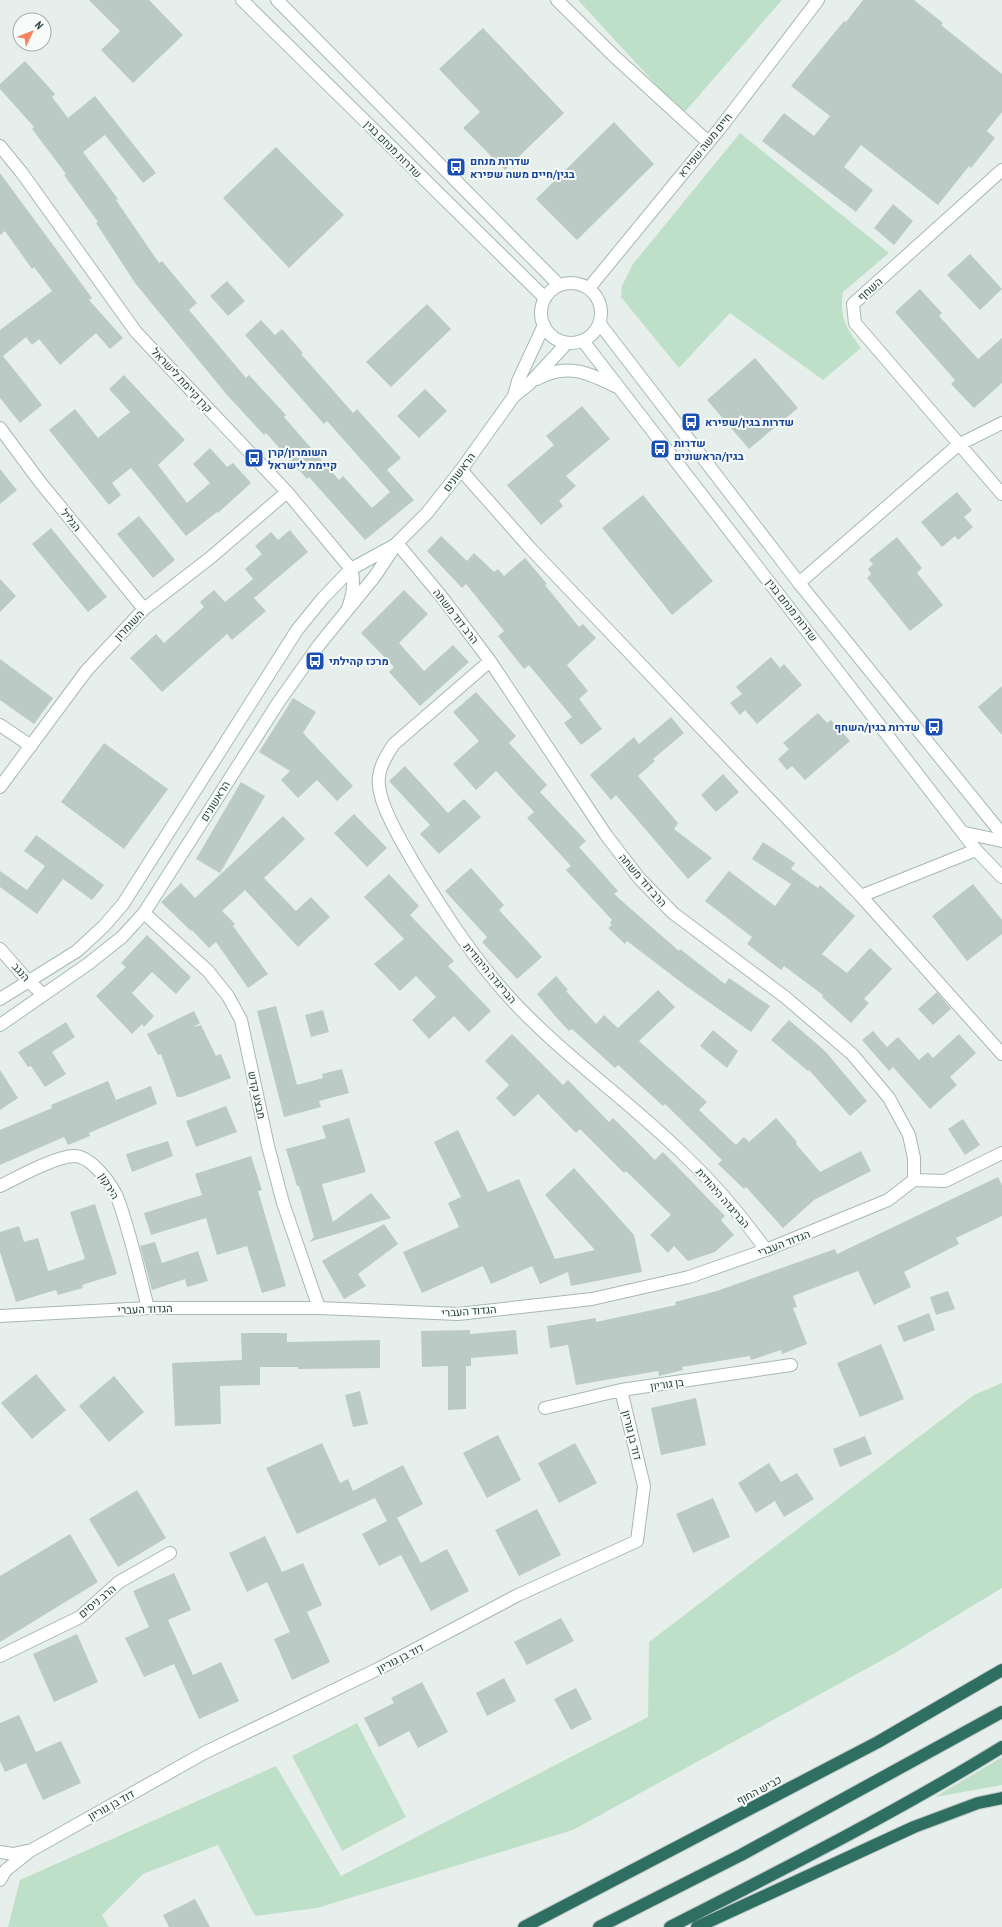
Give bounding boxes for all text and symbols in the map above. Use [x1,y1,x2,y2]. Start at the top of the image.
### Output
north arrow [12,12,52,52]
text: N [32,18,46,32]
street label: חיים משה שפירא [675,110,735,180]
street label: שדרות מנחם בגין [361,117,425,181]
place label: שדרות מנחם בגין/חיים משה שפירא [470,154,575,181]
bus stop icon: שדרות מנחם בגין/חיים משה שפירא [445,156,467,178]
street label: השחף [855,274,885,304]
street label: קרן קיימת לישראל [149,345,215,415]
bus stop icon: שדרות בגין/שפירא [680,411,702,433]
place label: שדרות בגין/שפירא [705,415,794,429]
place label: שדרות בגין/הראשונים [674,436,744,463]
bus stop icon: שדרות בגין/הראשונים [649,438,671,460]
place label: השומרון/קרן קיימת לישראל [268,445,337,472]
bus stop icon: השומרון/קרן קיימת לישראל [243,447,265,469]
street label: הראשונים [440,450,478,494]
street label: הגליל [58,506,84,534]
street label: שדרות מנחם בגין [763,576,821,644]
street label: הרב דוד משתה [430,586,482,646]
street label: השומרון [111,607,147,643]
bus stop icon: מרכז קהילתי [304,650,326,672]
place label: מרכז קהילתי [329,654,389,668]
bus stop icon: שדרות בגין/השחף [923,716,945,738]
place label: שדרות בגין/השחף [834,720,920,734]
street label: הראשונים [197,778,233,824]
street label: הרב דוד משתה [616,850,670,910]
street label: הבריגדה היהודית [460,940,520,1006]
street label: הנגב [9,960,33,984]
street label: מבצע קדש [245,1070,269,1120]
street label: הבריגדה היהודית [693,1165,753,1231]
street label: הירקון [96,1170,122,1202]
street label: הגדוד העברי [756,1227,812,1259]
street label: הגדוד העברי [117,1301,173,1317]
street label: הגדוד העברי [441,1302,497,1320]
street label: בן גוריון [649,1375,685,1393]
street label: דוד בן גוריון [619,1409,645,1462]
street label: הרב ניסים [75,1581,119,1621]
street label: דוד בן גוריון [374,1640,426,1676]
street label: כביש החוף [734,1772,784,1808]
street label: דוד בן גוריון [85,1786,137,1823]

